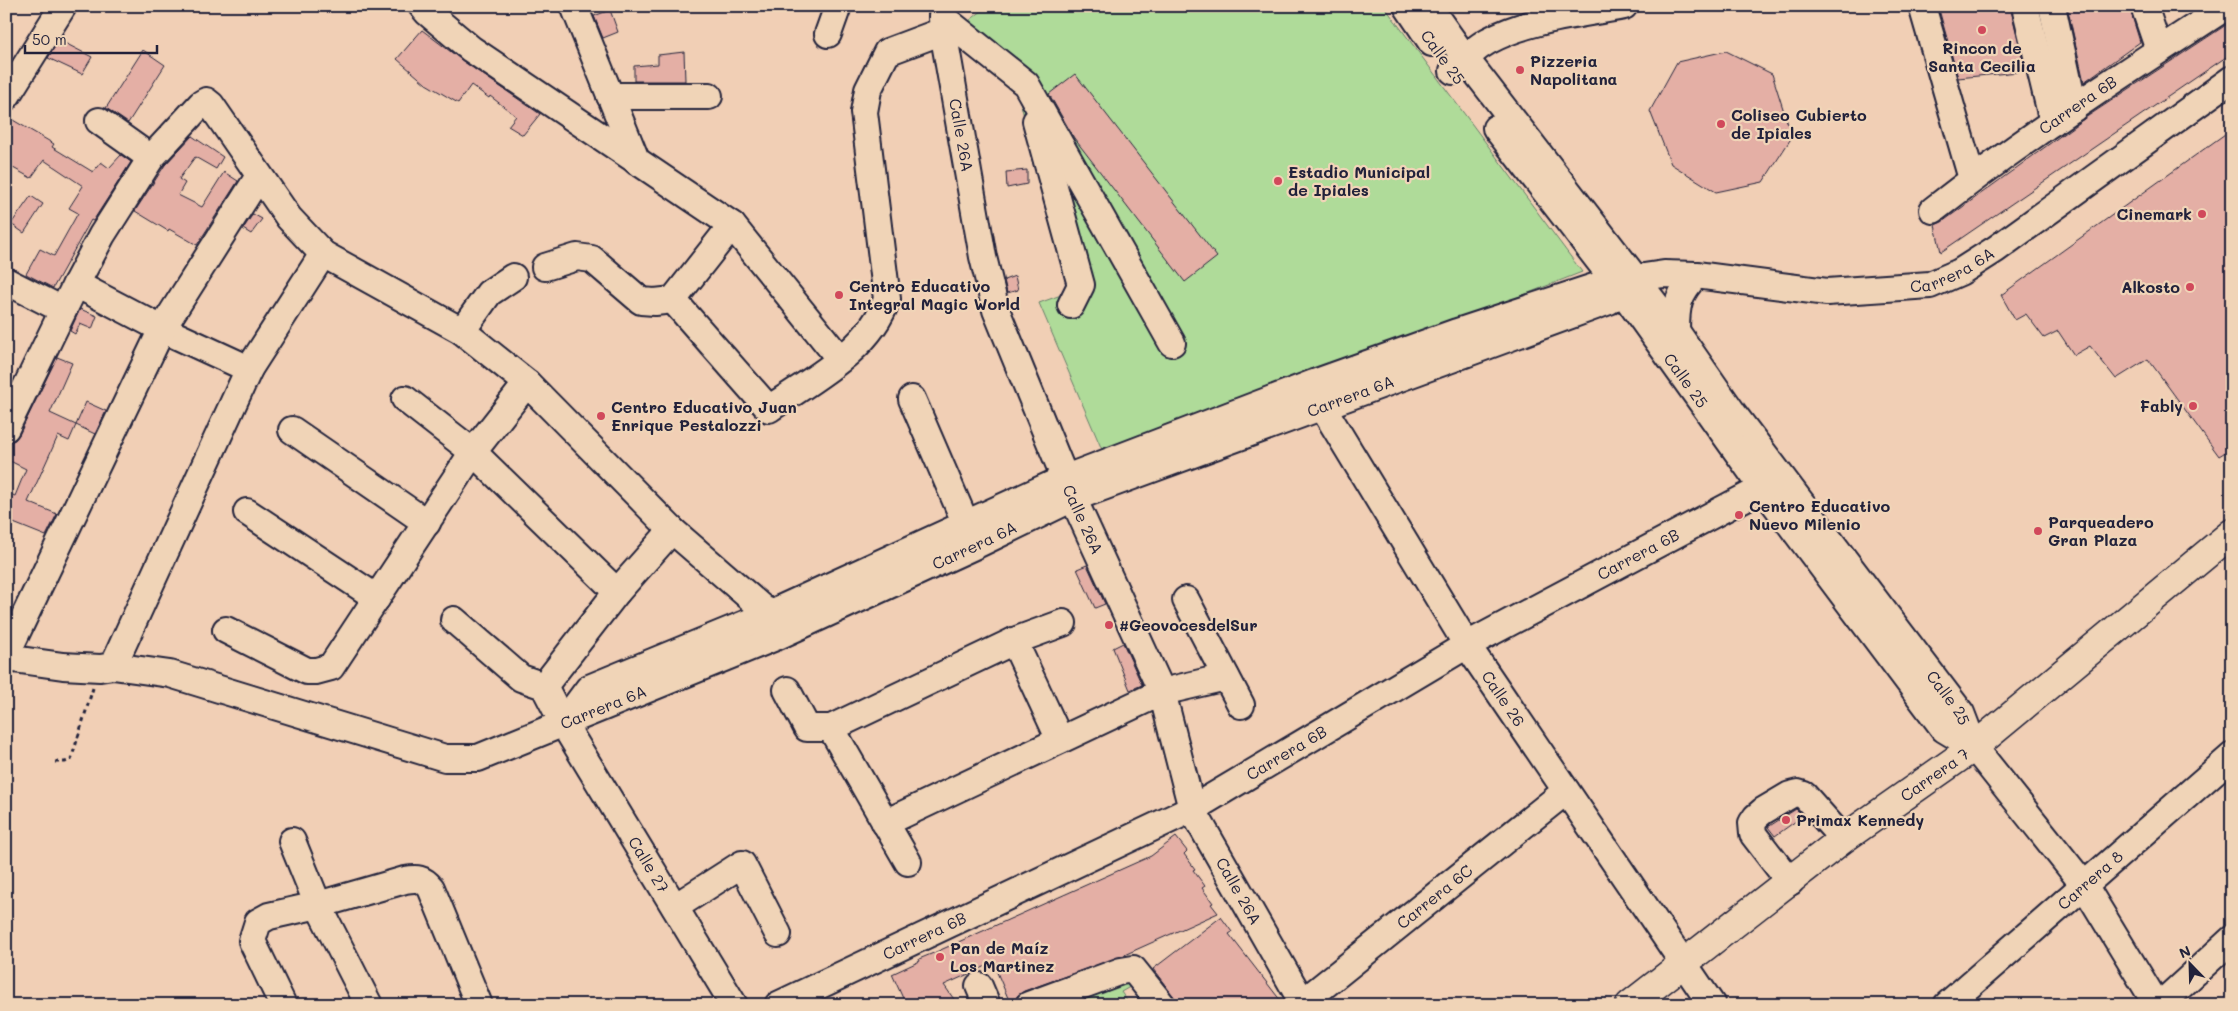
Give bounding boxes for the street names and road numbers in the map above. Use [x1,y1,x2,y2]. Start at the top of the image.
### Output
street label: Calle 25 [1416,25,1470,88]
street label: Carrera 6B [2034,70,2121,139]
street label: Calle 26A [945,97,979,173]
street label: Carrera 6A [1909,242,1998,296]
street label: Calle 25 [1660,349,1713,412]
street label: Carrera 6A [1304,370,1397,421]
street label: Calle 26A [1059,481,1108,557]
street label: Carrera 6A [928,516,1020,574]
street label: Carrera 6B [1593,523,1683,584]
street label: Calle 26 [1477,666,1530,730]
street label: Calle 25 [1922,666,1976,728]
street label: Carrera 6A [557,680,649,734]
street label: Carrera 6B [1242,720,1330,784]
street label: Carrera 7 [1896,743,1973,806]
street label: Calle 27 [624,832,674,896]
street label: Carrera 8 [2053,845,2127,914]
street label: Calle 26A [1212,853,1267,928]
street label: Carrera 6C [1392,859,1477,933]
street label: Carrera 6B [879,906,969,964]

